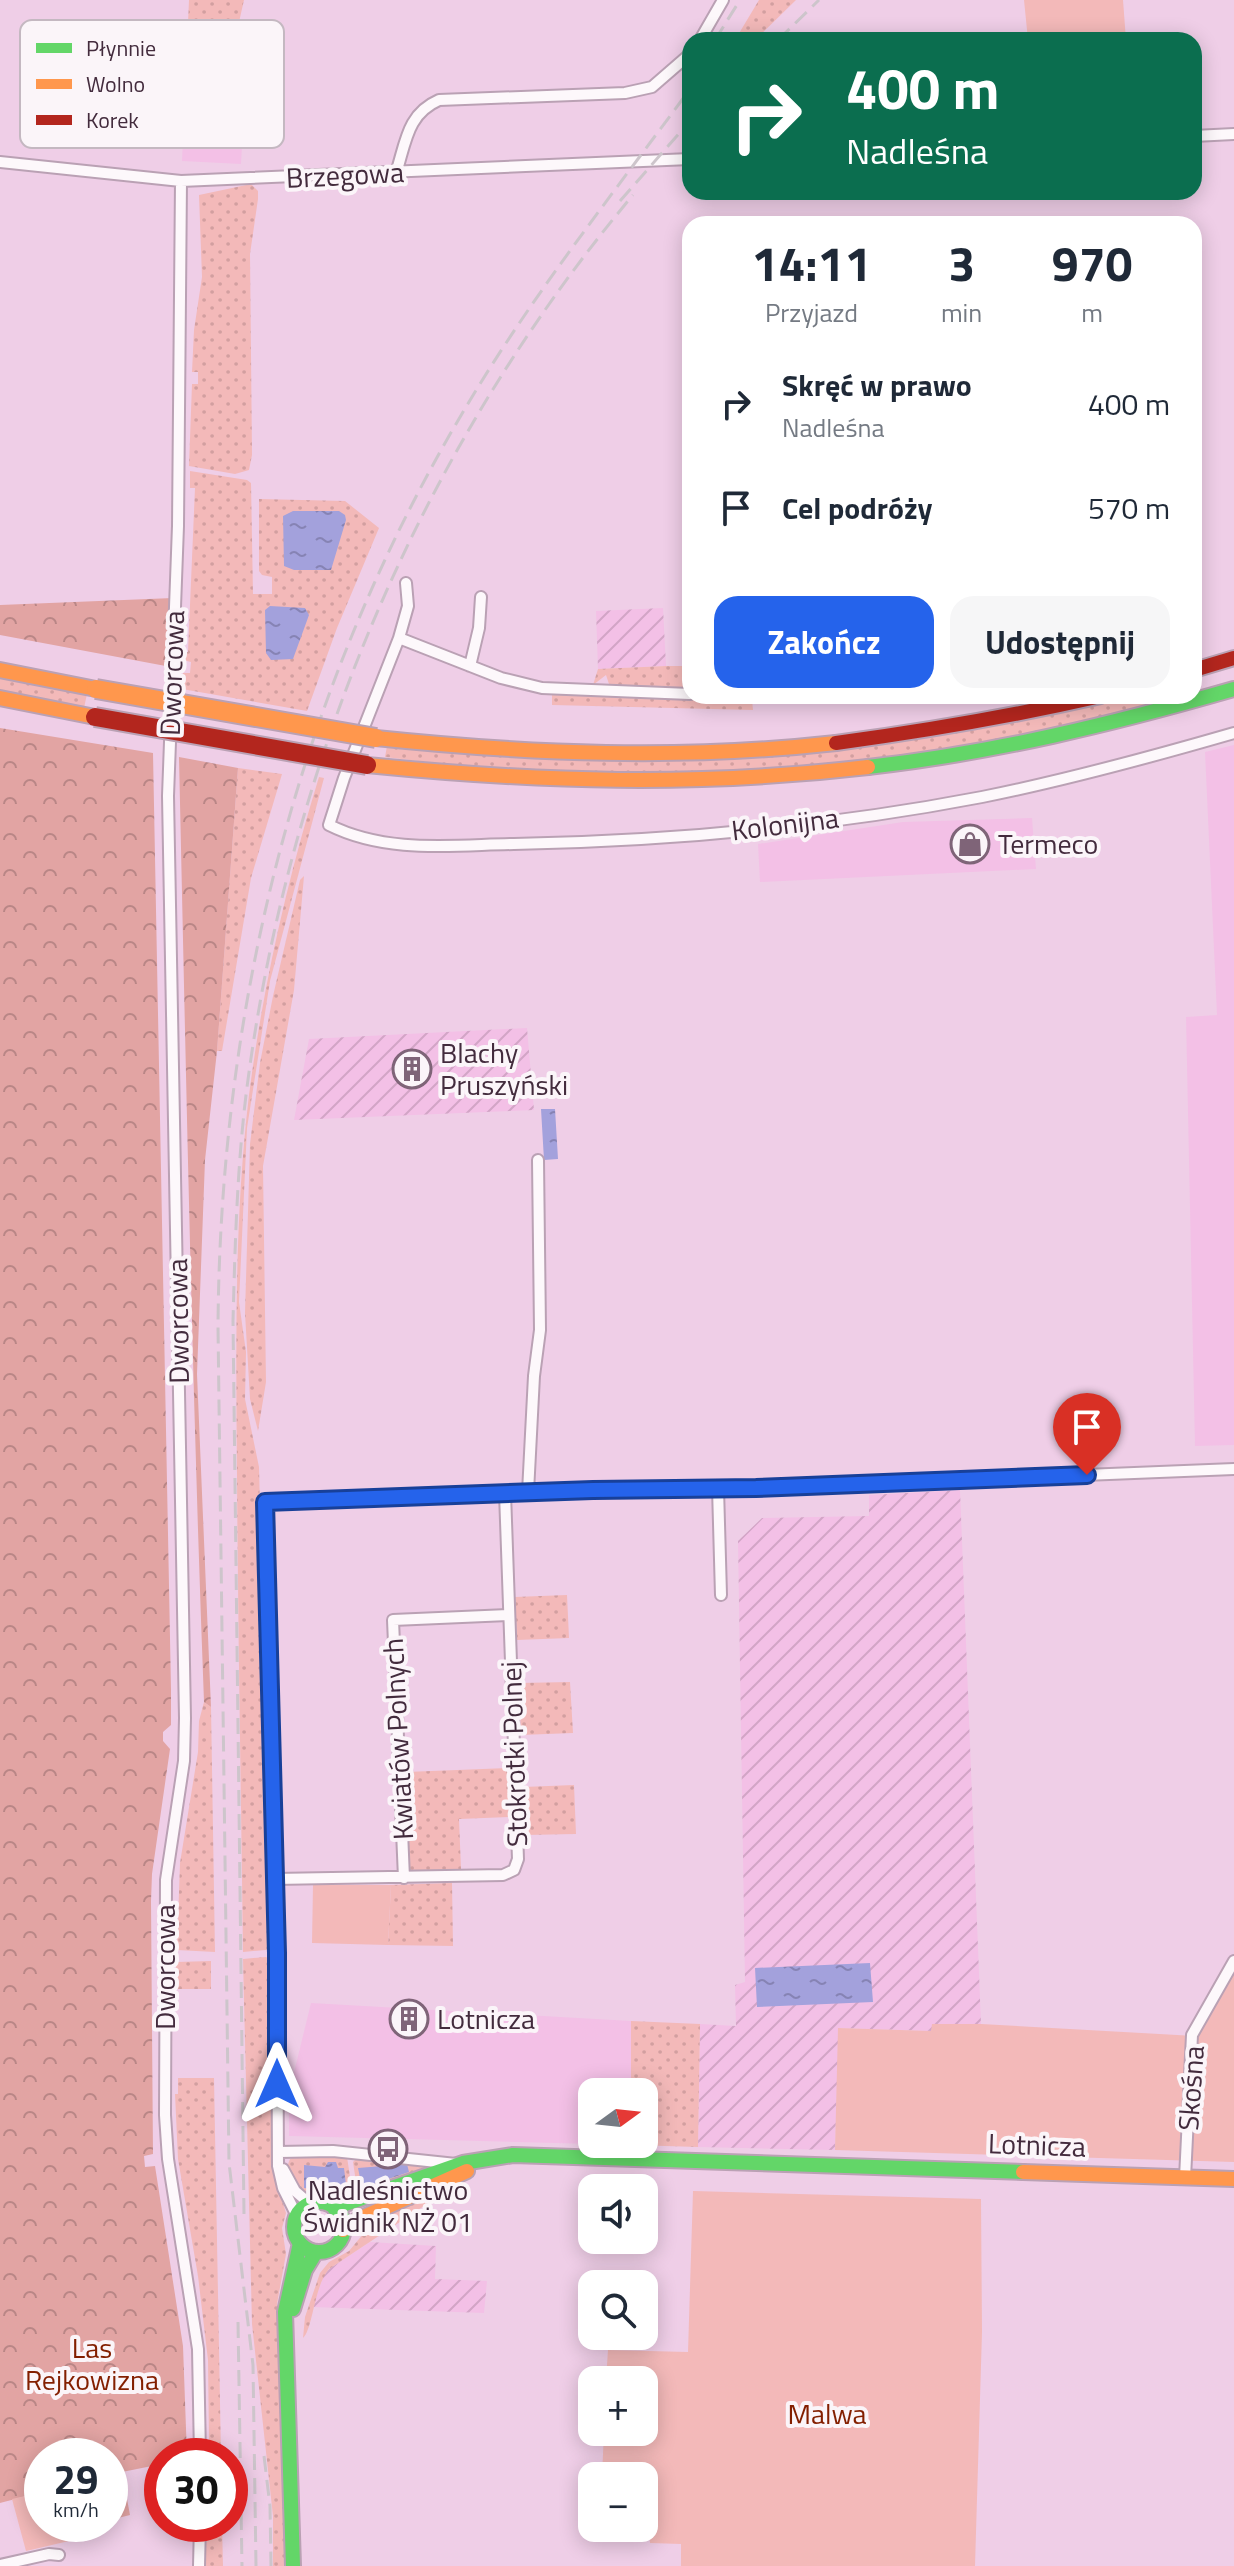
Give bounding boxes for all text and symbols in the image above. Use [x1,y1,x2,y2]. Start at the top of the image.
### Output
legend [20,20,284,148]
text: Płynnie [86,31,156,65]
text: 400 m [846,46,999,131]
icon: right [714,64,818,168]
text: Wolno [86,67,145,101]
text: Korek [86,103,139,137]
text: Nadleśna [846,123,988,178]
street label: Brzegowa [285,150,405,199]
text: 14:11 [752,227,871,300]
text: 3 [948,227,975,300]
text: 970 [1052,227,1132,300]
text: Przyjazd [765,293,858,332]
text: min [941,293,982,332]
text: m [1081,293,1103,332]
text: Skręć w prawo [782,362,972,408]
text: 400 m [1088,381,1170,427]
icon: right [714,382,758,426]
text: Nadleśna [782,408,885,447]
text: Cel podróży [782,485,933,531]
text: 570 m [1088,485,1170,531]
icon: arrive [714,486,758,530]
button: Zakończ [714,596,934,688]
button: Udostępnij [950,596,1170,688]
street label: Dworcowa [148,610,195,736]
street label: Kolonijna [729,796,841,851]
place label: Termeco [998,822,1098,865]
shop icon: Termeco [949,823,991,865]
place label: Blachy Pruszyński [440,1031,568,1106]
building icon: Blachy Pruszyński [391,1048,433,1090]
street label: Dworcowa [155,1258,200,1384]
pin [1053,1393,1121,1475]
icon: arrive [1065,1405,1109,1449]
street label: Kwiatów Polnych [371,1637,424,1841]
street label: Stokrotki Polnej [489,1661,538,1848]
street label: Dworcowa [143,1904,186,2030]
place label: Lotnicza [437,1997,535,2040]
building icon: Lotnicza [388,1998,430,2040]
position arrow [235,2042,319,2126]
street label: Skośna [1166,2044,1215,2132]
north arrow [578,2078,658,2158]
map controls [578,2078,658,2542]
street label: Lotnicza [987,2121,1087,2168]
bus stop icon: Nadleśnictwo Świdnik NŻ 01 [367,2128,409,2170]
place label: Nadleśnictwo Świdnik NŻ 01 [303,2168,473,2243]
button: sound [578,2174,658,2254]
button: search [578,2270,658,2350]
park label: Las Rejkowizna [25,2326,159,2401]
button: + [578,2366,658,2446]
park label: Malwa [787,2392,867,2435]
speed limit sign: 30 [144,2438,248,2542]
text: 29 [54,2449,98,2510]
button: − [578,2462,658,2542]
text: km/h [53,2494,99,2525]

